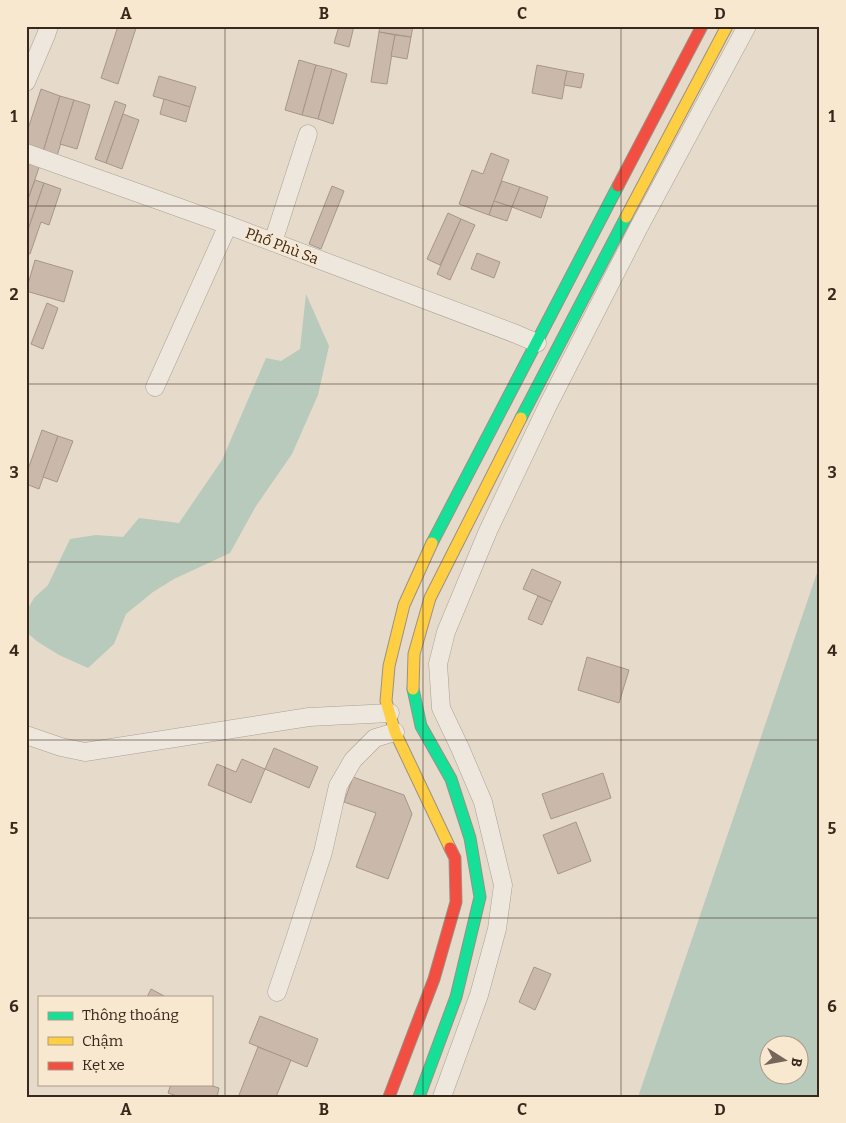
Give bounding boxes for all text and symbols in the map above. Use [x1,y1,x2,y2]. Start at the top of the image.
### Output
text: A [120,4,132,23]
text: B [319,4,329,23]
text: C [517,4,527,23]
text: D [714,4,726,23]
text: 1 [11,107,18,126]
text: 1 [829,107,836,126]
street label: Phố Phù Sa [243,224,321,268]
text: 2 [9,285,19,304]
text: 2 [827,285,837,304]
text: 3 [9,463,19,482]
text: 3 [827,463,837,482]
text: 4 [9,641,19,660]
text: 4 [827,641,837,660]
text: 5 [10,819,19,838]
text: 5 [828,819,837,838]
legend [38,996,212,1086]
text: 6 [9,997,19,1016]
text: 6 [827,997,837,1016]
text: Thông thoáng [82,1006,179,1024]
text: Chậm [82,1032,124,1050]
north arrow [758,1036,808,1086]
text: Kẹt xe [82,1056,125,1074]
text: B [787,1056,805,1068]
text: A [120,1100,132,1119]
text: B [319,1100,329,1119]
text: C [517,1100,527,1119]
text: D [714,1100,726,1119]

